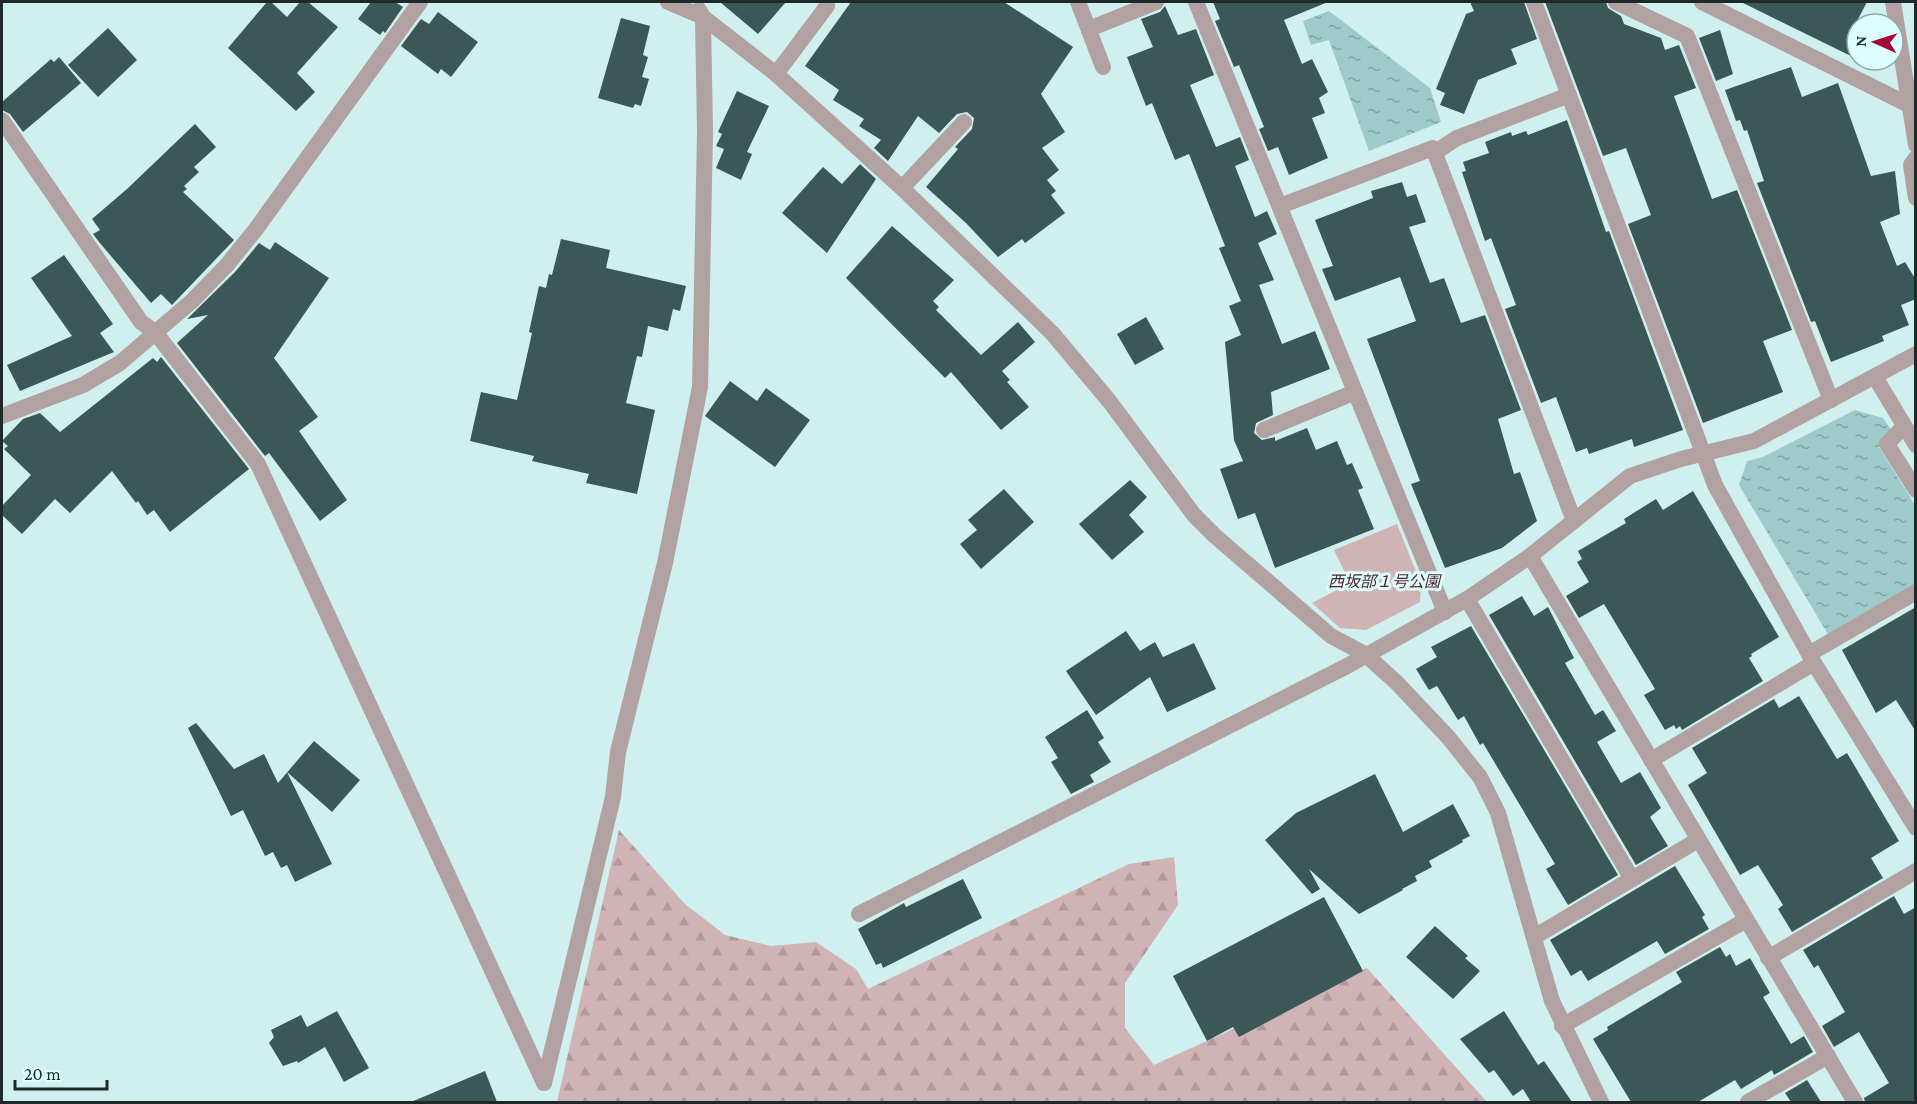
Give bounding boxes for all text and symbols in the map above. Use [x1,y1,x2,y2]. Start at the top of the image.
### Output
north arrow [1845,12,1905,72]
text: N [1852,35,1869,47]
park label: 西坂部１号公園 [1328,573,1442,590]
scale bar [15,1053,106,1091]
text: 20 m [24,1064,61,1084]

